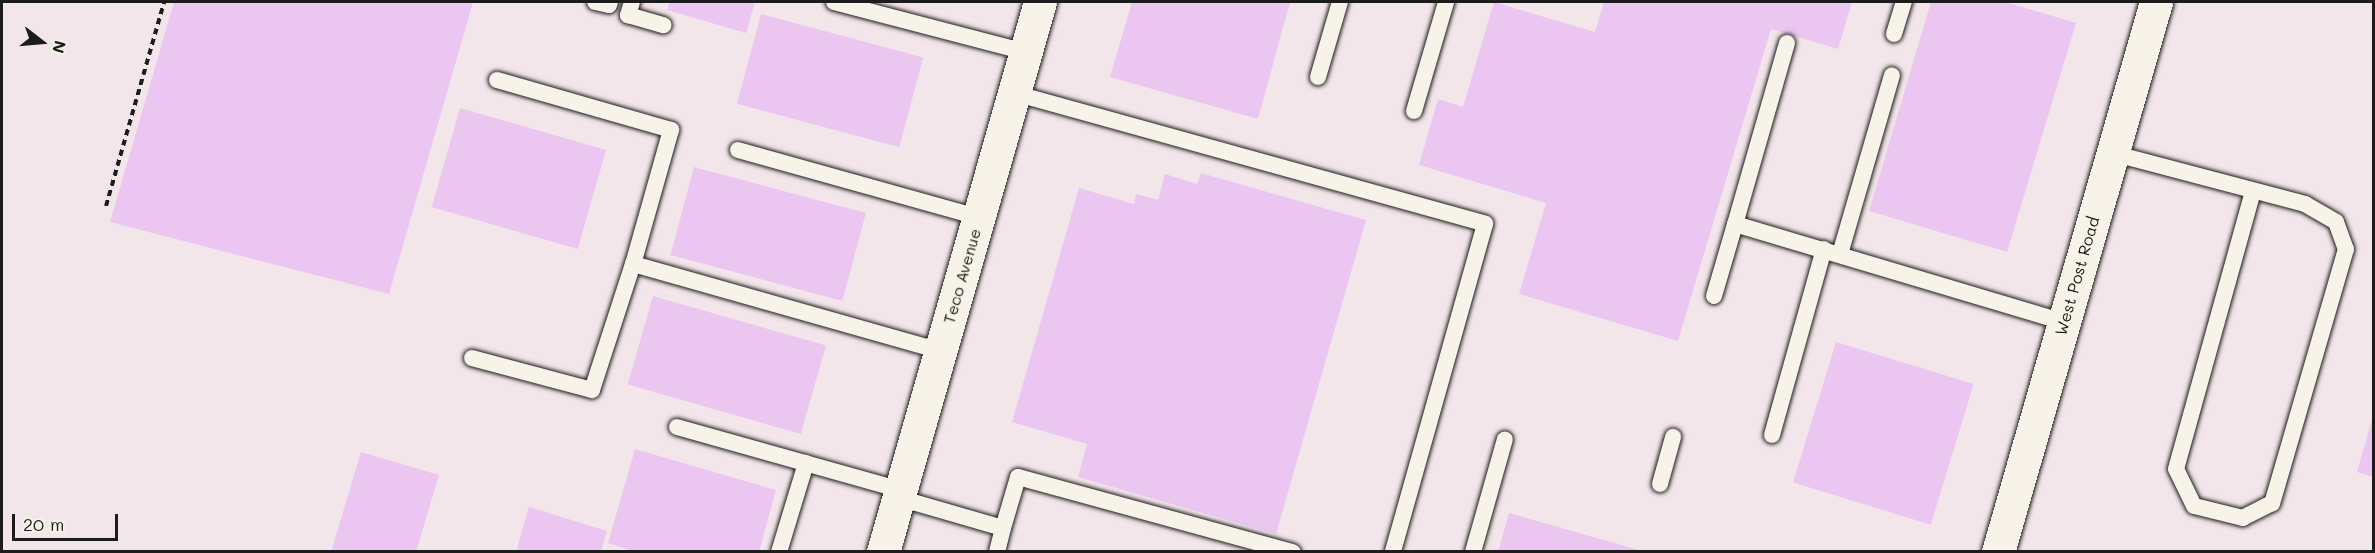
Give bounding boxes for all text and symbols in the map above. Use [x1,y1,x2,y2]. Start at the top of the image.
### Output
north arrow [12,12,72,72]
text: N [48,38,72,56]
street label: West Post Road [2051,214,2103,338]
street label: Teco Avenue [939,226,985,326]
scale bar [15,502,122,540]
text: 20 m [23,512,64,536]

